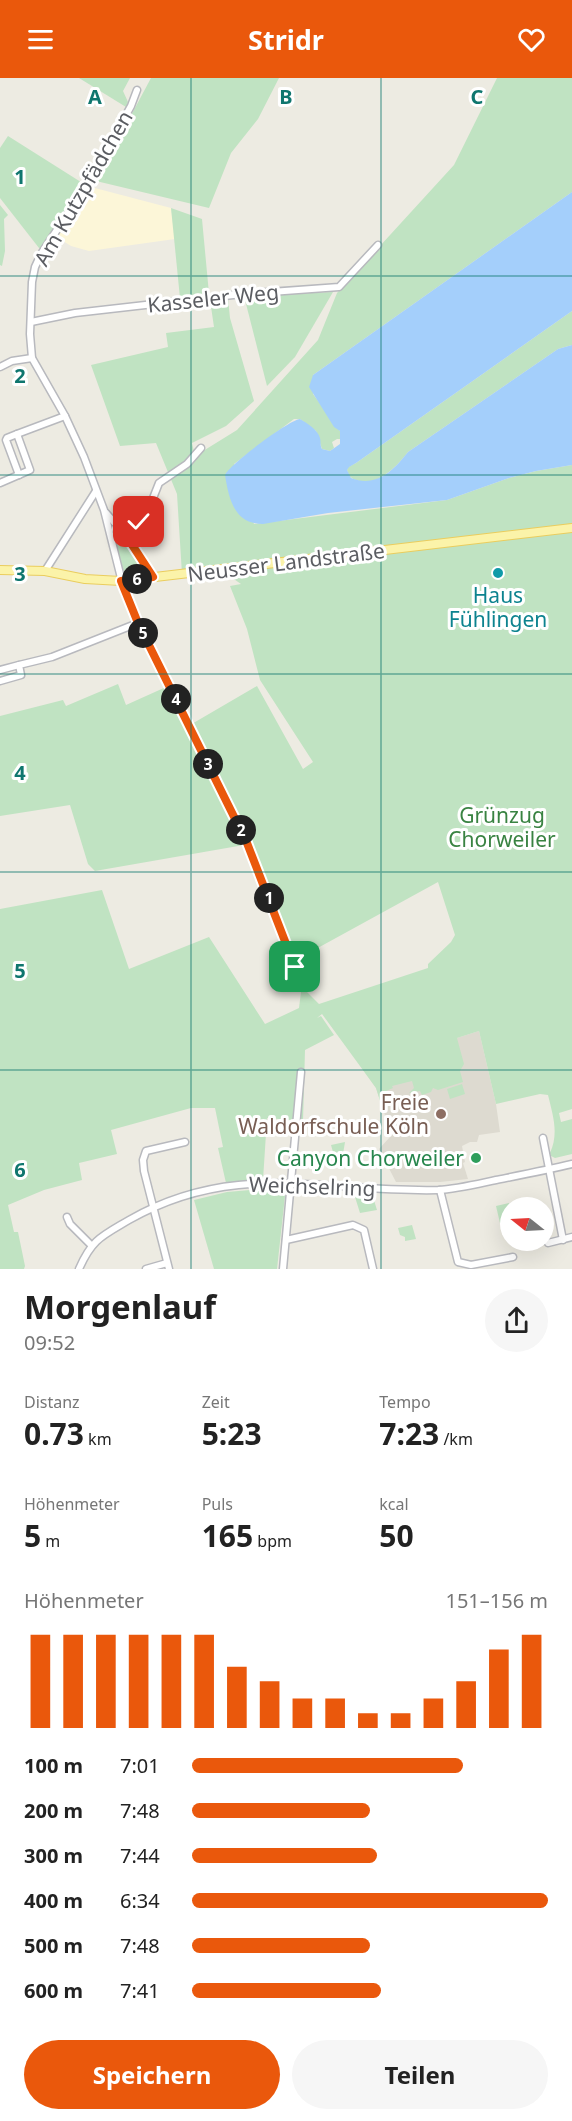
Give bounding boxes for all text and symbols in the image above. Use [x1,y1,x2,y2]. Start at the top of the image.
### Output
text: Stridr [248,21,324,58]
icon: menu [24,23,57,56]
icon: heart [515,23,548,56]
text: A [88,83,102,110]
text: B [279,83,293,110]
text: C [471,83,484,110]
street label: Am Kutzpfädchen [27,105,139,271]
text: 1 [14,163,26,190]
street label: Kasseler Weg [146,277,280,319]
text: 2 [14,362,26,389]
pin [113,496,164,547]
icon: check [122,505,155,538]
street label: Neusser Landstraße [186,536,386,588]
text: 3 [14,560,26,587]
pin: 6 [122,564,152,594]
marker: Haus Fühlingen [491,566,505,580]
text: 6 [132,568,142,590]
place label: Haus Fühlingen [449,581,547,633]
pin: 5 [128,618,158,648]
text: 5 [138,622,148,644]
pin: 4 [161,684,191,714]
text: 4 [171,688,181,710]
pin: 3 [193,749,223,779]
text: 3 [203,753,213,775]
text: 4 [14,759,26,786]
park label: Grünzug Chorweiler [448,801,556,853]
pin: 2 [226,815,256,845]
text: 2 [236,819,246,841]
pin: 1 [254,883,284,913]
text: 1 [264,887,274,909]
pin [269,941,320,992]
icon: arrive [278,950,311,983]
text: 5 [14,957,26,984]
place label: Freie Waldorfschule Köln [238,1088,429,1140]
marker: Freie Waldorfschule Köln [434,1107,448,1121]
place label: Canyon Chorweiler [277,1144,464,1172]
marker: Canyon Chorweiler [469,1151,483,1165]
text: 6 [14,1156,26,1183]
street label: Weichselring [248,1170,376,1202]
north arrow [500,1197,554,1251]
map controls [500,1197,554,1251]
text: Morgenlauf [24,1284,216,1329]
button: share [485,1289,548,1352]
text: 09:52 [24,1329,75,1356]
text: Distanz [24,1391,80,1413]
text: Zeit [202,1391,230,1413]
text: Tempo [379,1391,431,1413]
text: 0.73 [24,1413,84,1454]
text: 5:23 [202,1413,262,1454]
text: 7:23 [379,1413,439,1454]
text: km [84,1428,112,1450]
text: /km [439,1428,473,1450]
text: Höhenmeter [24,1493,120,1515]
text: Puls [202,1493,233,1515]
text: kcal [379,1493,409,1515]
text: 5 [24,1515,41,1556]
text: 165 [202,1515,253,1556]
text: 50 [379,1515,414,1556]
text: m [41,1530,60,1552]
text: bpm [253,1530,292,1552]
text: Höhenmeter [24,1587,144,1614]
text: 151–156 m [445,1587,548,1614]
text: 100 m [24,1752,83,1779]
text: 7:01 [120,1752,160,1779]
text: 200 m [24,1797,83,1824]
text: 7:48 [120,1797,160,1824]
text: 300 m [24,1842,83,1869]
text: 7:44 [120,1842,160,1869]
text: 400 m [24,1887,83,1914]
text: 6:34 [120,1887,160,1914]
text: 500 m [24,1932,83,1959]
text: 7:48 [120,1932,160,1959]
text: 600 m [24,1977,83,2004]
text: 7:41 [120,1977,160,2004]
button: Speichern [24,2040,280,2109]
button: Teilen [292,2040,548,2109]

